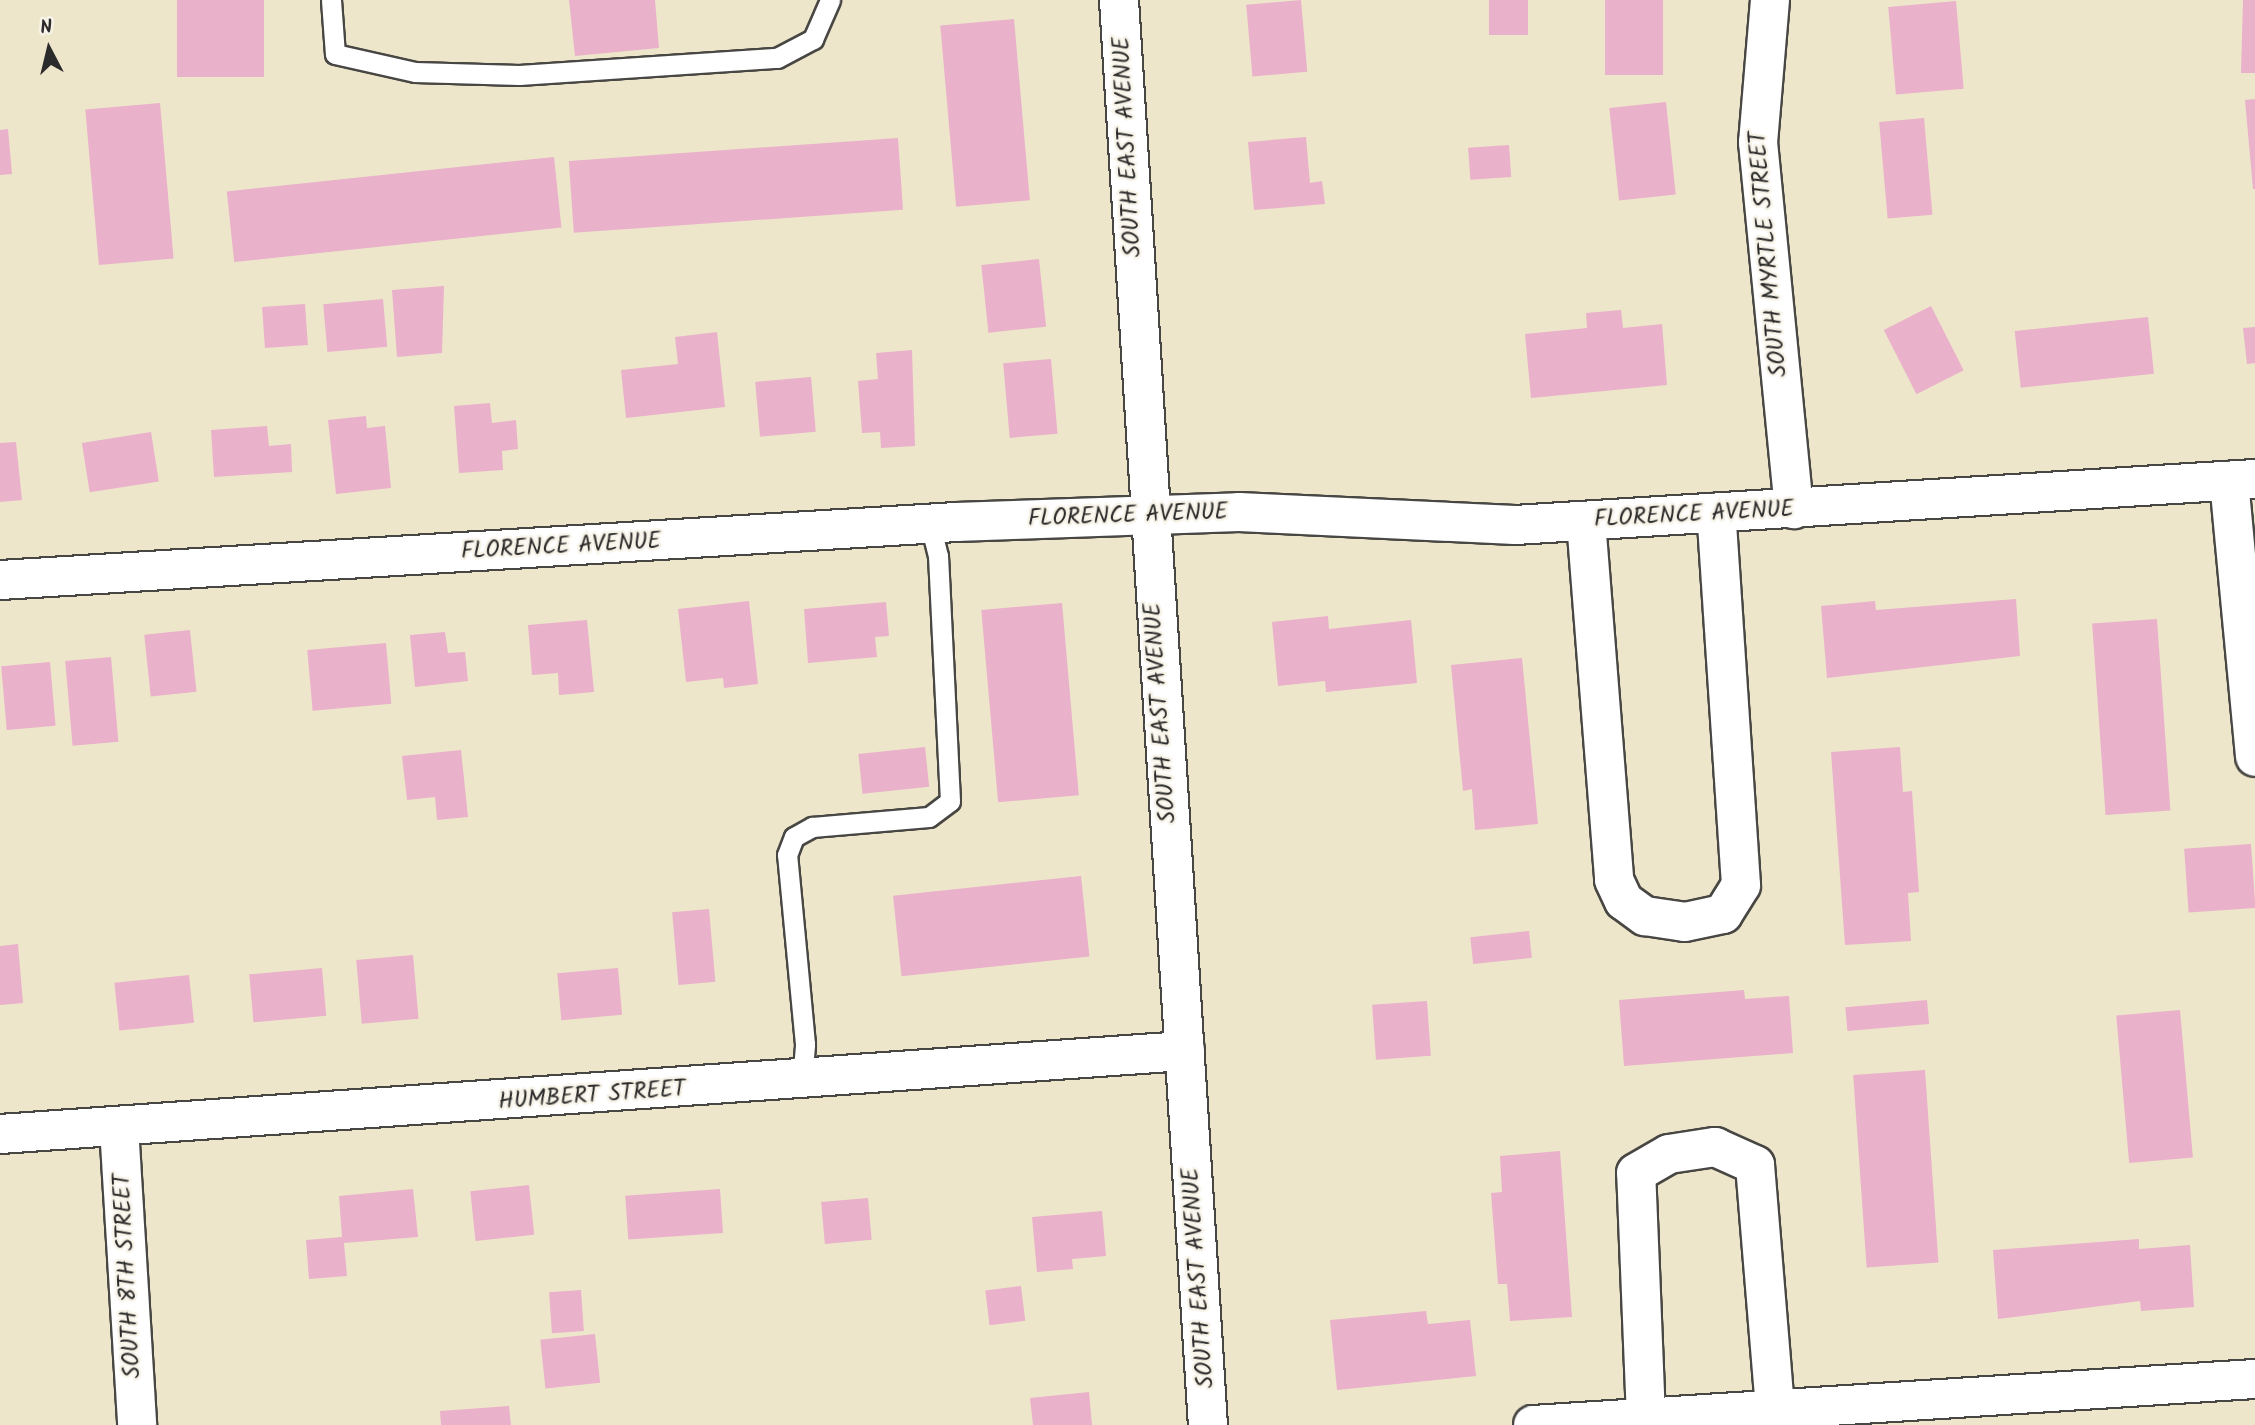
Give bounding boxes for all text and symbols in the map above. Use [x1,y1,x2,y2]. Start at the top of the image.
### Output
text: N [39,13,54,44]
north arrow [14,14,84,84]
street label: SOUTH EAST AVENUE [1108,36,1148,258]
street label: SOUTH MYRTLE STREET [1745,130,1793,378]
street label: FLORENCE AVENUE [1593,496,1795,534]
street label: FLORENCE AVENUE [1028,499,1228,533]
street label: FLORENCE AVENUE [460,528,662,566]
street label: SOUTH EAST AVENUE [1140,602,1182,824]
street label: HUMBERT STREET [497,1076,687,1116]
street label: SOUTH EAST AVENUE [1178,1167,1220,1389]
street label: SOUTH 8TH STREET [109,1173,147,1379]

